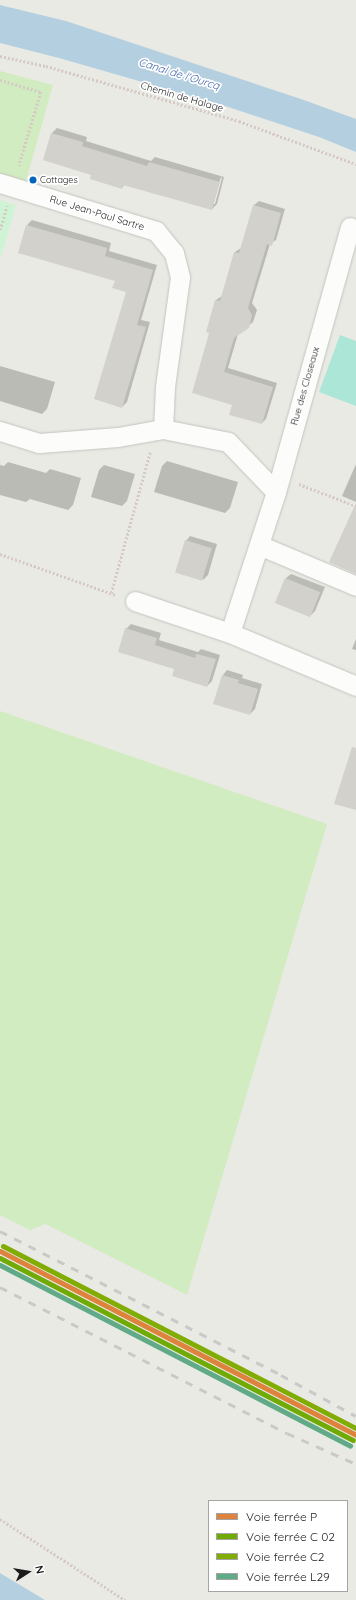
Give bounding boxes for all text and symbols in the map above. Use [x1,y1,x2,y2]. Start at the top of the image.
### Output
water label: Canal de l'Ourcq [137,55,221,93]
street label: Chemin de Halage [139,79,225,115]
marker: Cottages [28,175,38,185]
place label: Cottages [40,175,78,185]
street label: Rue Jean-Paul Sartre [48,193,146,233]
street label: Rue des Closeaux [288,345,322,427]
legend [208,1500,348,1592]
text: Voie ferrée P [246,1509,317,1524]
text: Voie ferrée C 02 [246,1529,335,1544]
text: Voie ferrée C2 [246,1549,325,1564]
north arrow [8,1552,48,1592]
text: N [32,1564,47,1575]
text: Voie ferrée L29 [246,1569,330,1584]

